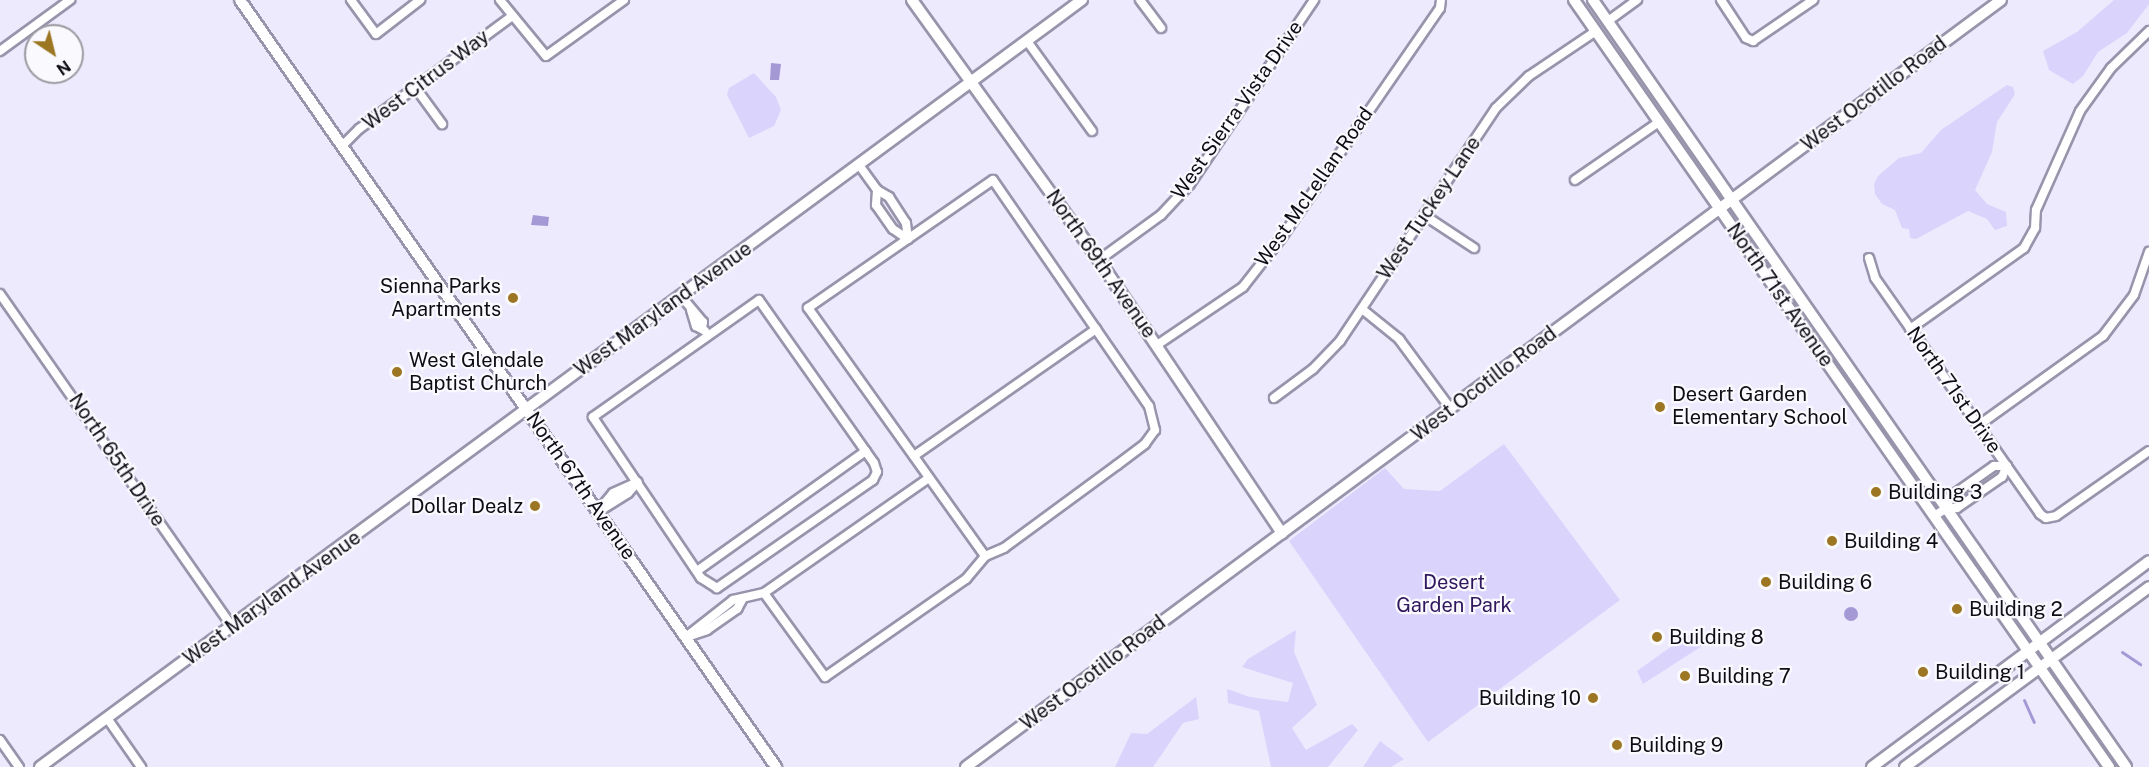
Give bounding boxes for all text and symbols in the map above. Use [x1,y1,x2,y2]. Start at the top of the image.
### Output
street label: West Sierra Vista Drive [1166,16,1308,204]
north arrow [24,24,84,84]
street label: West Citrus Way [358,25,494,135]
street label: West Ocotillo Road [1797,31,1951,157]
text: N [53,56,74,79]
street label: West McLellan Road [1250,103,1378,271]
street label: West Tuckey Lane [1372,132,1486,284]
street label: North 69th Avenue [1041,185,1161,343]
street label: North 71st Avenue [1721,219,1839,371]
street label: West Maryland Avenue [570,237,756,381]
place label: Sienna Parks Apartments [380,274,501,321]
marker: Sienna Parks Apartments [506,291,520,305]
street label: West Ocotillo Road [1407,321,1561,447]
street label: North 71st Drive [1901,322,2007,458]
place label: West Glendale Baptist Church [409,348,547,395]
marker: West Glendale Baptist Church [390,365,404,379]
place label: Desert Garden Elementary School [1672,383,1848,430]
street label: North 65th Drive [64,389,170,531]
marker: Desert Garden Elementary School [1653,400,1667,414]
street label: North 67th Avenue [521,407,641,565]
place label: Building 3 [1888,480,1982,504]
marker: Building 3 [1869,485,1883,499]
place label: Dollar Dealz [410,494,523,518]
marker: Dollar Dealz [528,499,542,513]
street label: West Maryland Avenue [179,526,365,670]
place label: Building 4 [1844,529,1938,553]
marker: Building 4 [1825,534,1839,548]
park label: Desert Garden Park [1396,570,1512,617]
place label: Building 6 [1778,570,1872,594]
marker: Building 6 [1759,575,1773,589]
place label: Building 2 [1969,597,2063,621]
marker: Building 2 [1950,602,1964,616]
street label: West Ocotillo Road [1016,610,1170,736]
place label: Building 8 [1669,625,1764,649]
marker: Building 8 [1650,630,1664,644]
place label: Building 1 [1935,660,2025,684]
place label: Building 7 [1697,664,1791,688]
marker: Building 1 [1916,665,1930,679]
marker: Building 7 [1678,669,1692,683]
place label: Building 10 [1479,686,1581,710]
marker: Building 10 [1586,691,1600,705]
place label: Building 9 [1629,733,1723,757]
marker: Building 9 [1610,738,1624,752]

